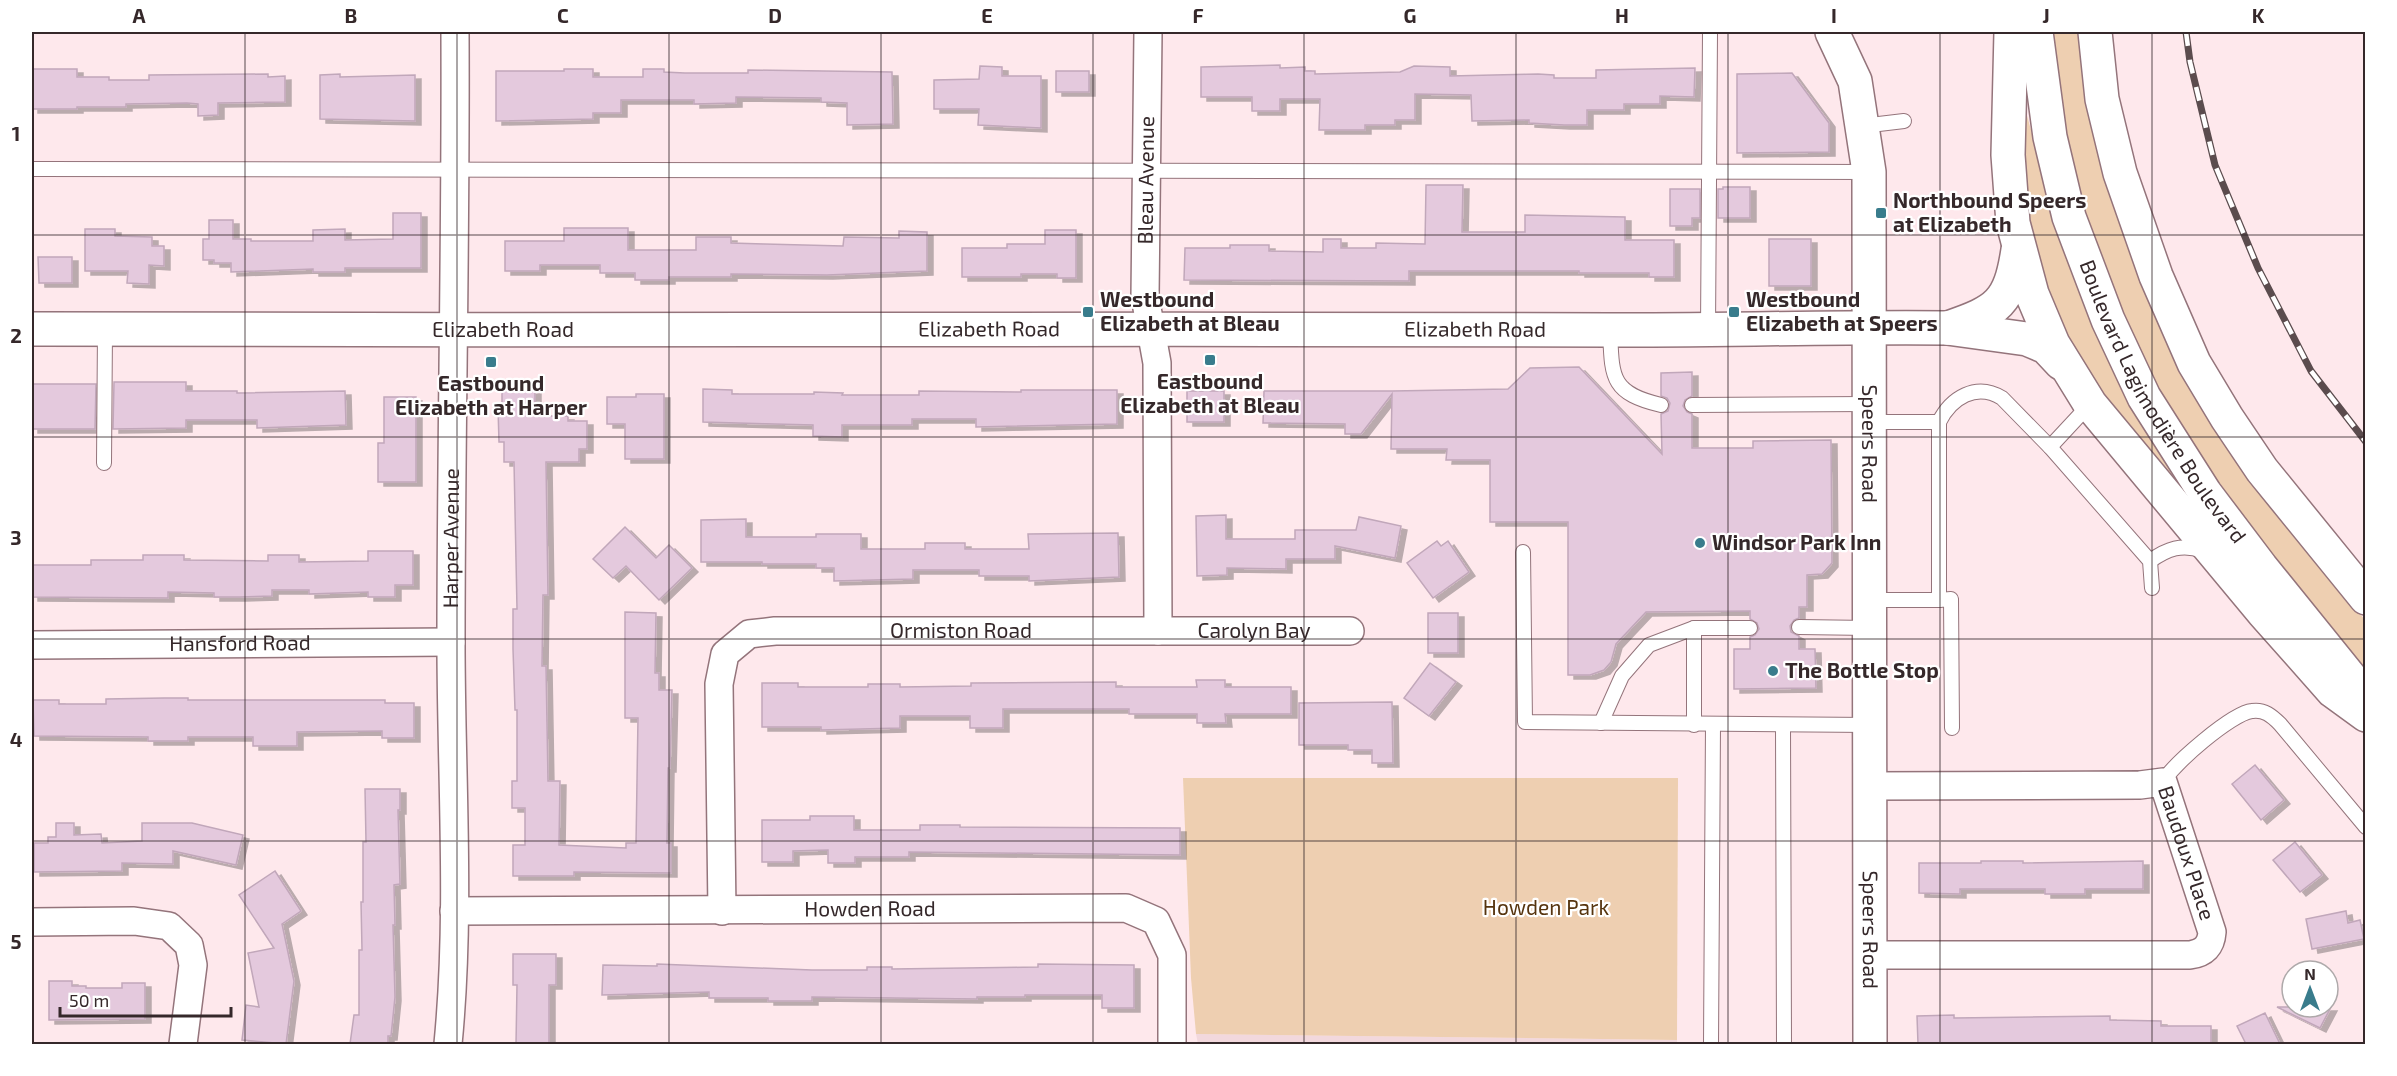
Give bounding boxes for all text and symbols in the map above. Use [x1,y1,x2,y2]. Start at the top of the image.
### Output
text: A [132,3,146,27]
text: B [345,3,357,27]
text: C [557,3,569,27]
text: D [768,3,782,27]
text: E [981,3,993,27]
text: F [1192,3,1204,27]
text: G [1404,3,1416,27]
text: H [1615,3,1629,27]
text: I [1831,3,1837,27]
text: J [2042,3,2050,27]
text: K [2252,3,2265,27]
street label: Bleau Avenue [1132,116,1158,245]
text: 1 [12,121,20,145]
place label: Northbound Speers at Elizabeth [1893,187,2086,236]
marker: Northbound Speers at Elizabeth [1874,206,1888,220]
street label: Boulevard Lagimodière Boulevard [2075,256,2252,547]
place label: Westbound Elizabeth at Bleau [1100,286,1280,335]
place label: Westbound Elizabeth at Speers [1746,286,1938,335]
marker: Westbound Elizabeth at Bleau [1081,305,1095,319]
marker: Westbound Elizabeth at Speers [1727,305,1741,319]
street label: Elizabeth Road [918,315,1060,340]
street label: Elizabeth Road [1404,315,1546,341]
street label: Elizabeth Road [432,316,574,341]
text: 2 [10,323,22,347]
marker: Eastbound Elizabeth at Bleau [1203,353,1217,367]
marker: Eastbound Elizabeth at Harper [484,355,498,369]
place label: Eastbound Elizabeth at Bleau [1120,368,1300,417]
place label: Eastbound Elizabeth at Harper [395,370,587,419]
street label: Speers Road [1858,384,1883,503]
street label: Harper Avenue [437,468,463,608]
text: 3 [10,525,22,549]
place label: Windsor Park Inn [1712,529,1881,554]
marker: Windsor Park Inn [1693,536,1707,550]
street label: Ormiston Road [890,617,1032,642]
street label: Carolyn Bay [1197,617,1311,642]
street label: Hansford Road [169,629,311,655]
place label: The Bottle Stop [1785,657,1939,682]
marker: The Bottle Stop [1766,664,1780,678]
text: 4 [10,727,23,751]
street label: Baudoux Place [2154,782,2221,923]
street label: Speers Road [1859,870,1884,989]
park label: Howden Park [1483,894,1609,919]
street label: Howden Road [804,895,936,920]
text: 5 [10,929,22,953]
north arrow [2280,959,2340,1019]
text: N [2304,964,2316,983]
scale bar [60,980,231,1018]
text: 50 m [69,989,109,1011]

